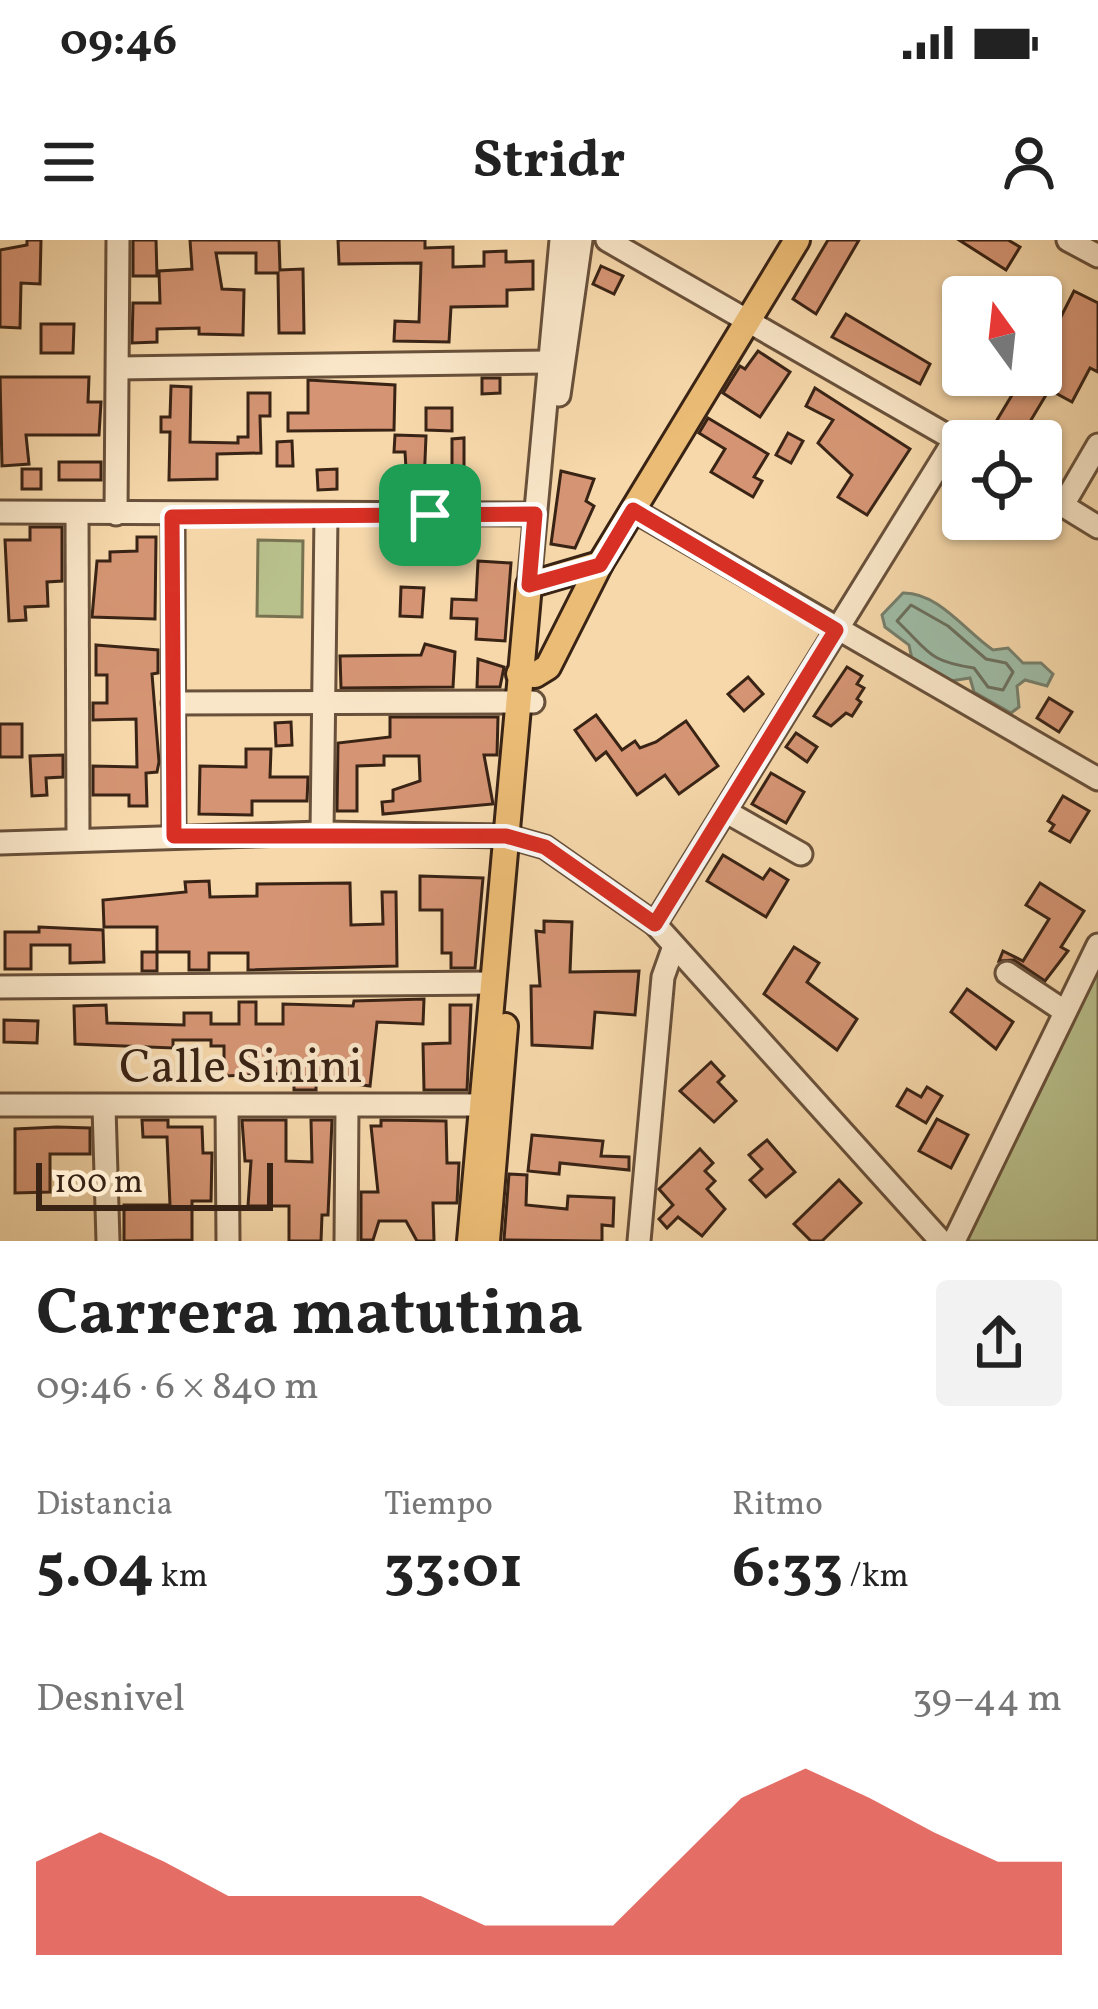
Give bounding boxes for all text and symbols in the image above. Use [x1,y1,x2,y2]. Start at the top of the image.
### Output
text: 09:46 [60,11,177,74]
text: Stridr [473,125,625,200]
icon: menu [36,129,102,195]
icon: person [996,129,1062,195]
north arrow [942,276,1062,396]
map controls [942,276,1062,540]
button: locate [942,420,1062,540]
pin [379,464,481,566]
icon: arrive [397,482,463,548]
street label: Calle Sinini [119,1036,363,1103]
scale bar [36,1157,273,1210]
text: 100 m [54,1161,143,1207]
text: Carrera matutina [36,1270,583,1362]
button: share [936,1280,1062,1406]
text: 09:46 · 6 × 840 m [36,1361,319,1415]
text: Distancia [36,1483,173,1529]
text: Tiempo [384,1483,493,1529]
text: Ritmo [732,1483,823,1529]
text: 5.04 [36,1529,154,1612]
text: 33:01 [384,1529,523,1612]
text: 6:33 [732,1529,843,1612]
text: km [154,1555,208,1601]
text: /km [843,1555,909,1601]
text: Desnivel [36,1673,185,1727]
text: 39–44 m [912,1673,1062,1727]

